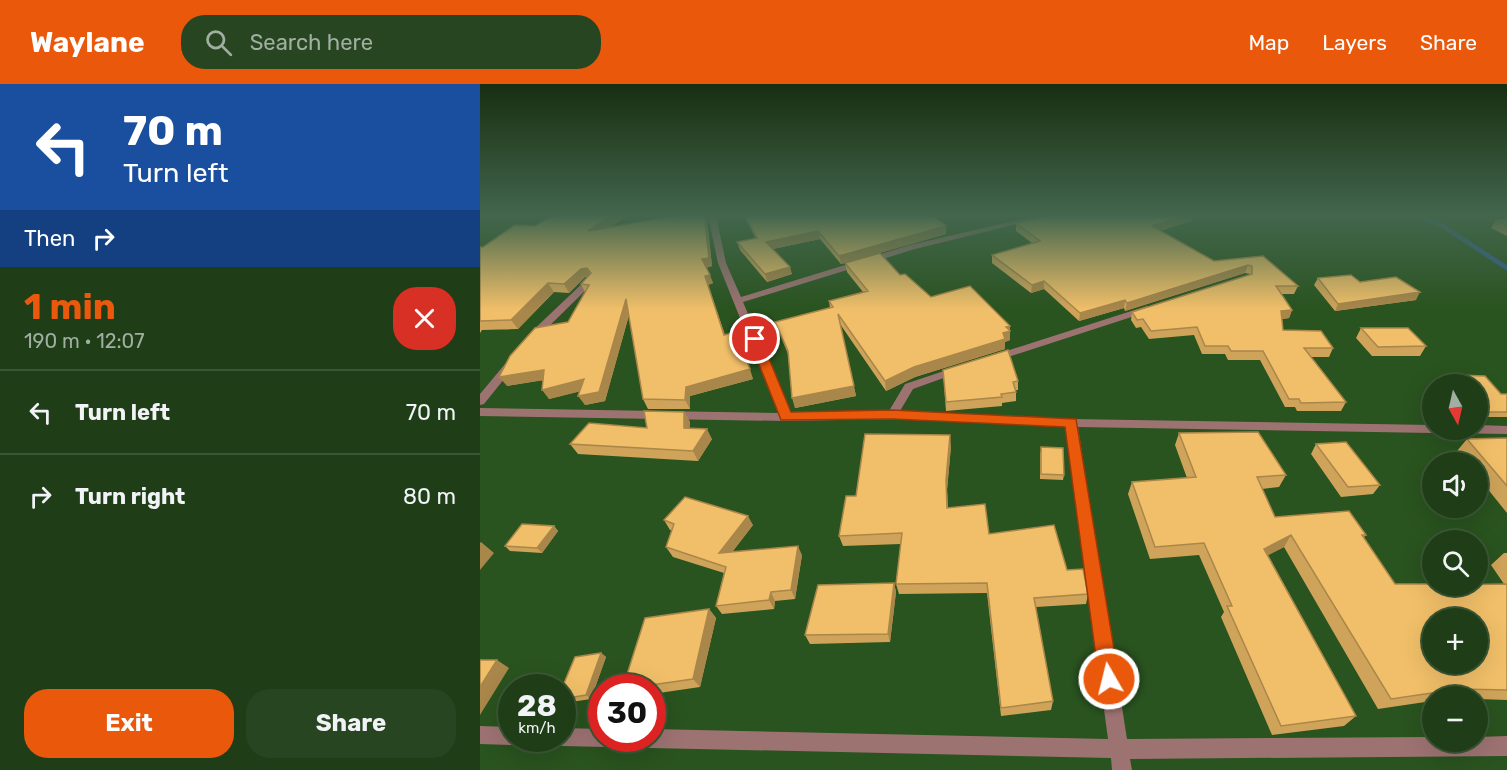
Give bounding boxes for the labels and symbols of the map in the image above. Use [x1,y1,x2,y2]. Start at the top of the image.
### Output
pin [729,313,780,364]
north arrow [1422,374,1488,440]
position arrow [1077,647,1141,711]
speed limit sign: 30 [588,674,666,752]

